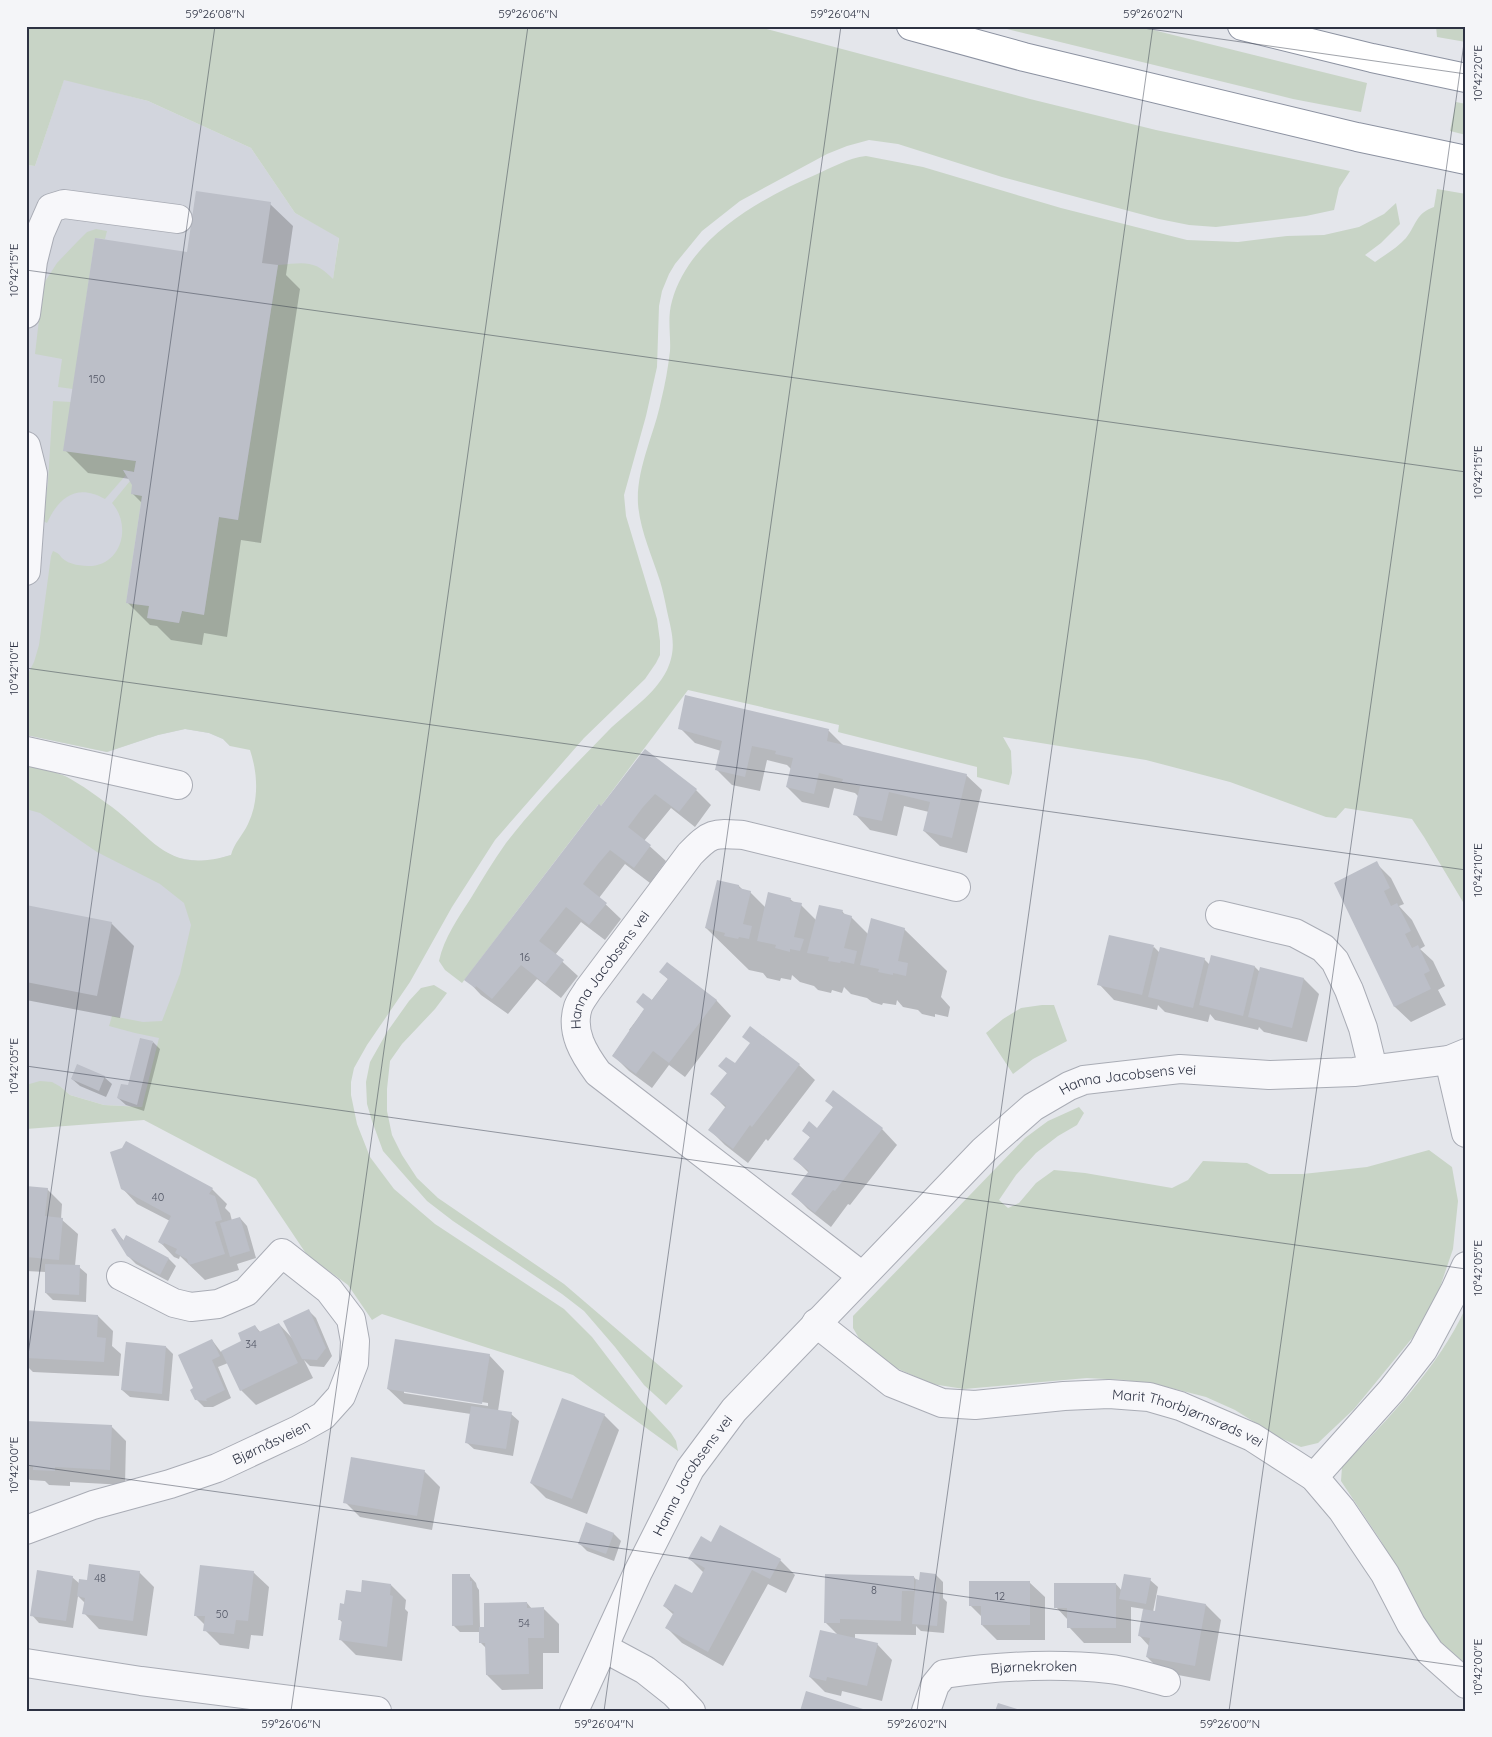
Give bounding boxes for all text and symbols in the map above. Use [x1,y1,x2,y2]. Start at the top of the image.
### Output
text: 59°26'08"N [185,6,245,21]
text: 59°26'06"N [498,6,558,21]
text: 59°26'04"N [810,6,870,21]
text: 59°26'02"N [1123,6,1183,21]
text: 10°42'20"E [1470,45,1485,101]
text: 10°42'15"E [6,243,21,297]
house number: 150 [89,372,105,386]
text: 10°42'15"E [1470,445,1485,499]
text: 10°42'10"E [6,641,21,695]
text: 10°42'10"E [1470,843,1485,897]
street label: Hanna Jacobsens vei [566,907,653,1030]
house number: 16 [520,950,530,964]
text: 10°42'05"E [6,1038,21,1094]
street label: Hanna Jacobsens vei [1056,1060,1197,1099]
house number: 40 [152,1190,164,1204]
text: 10°42'05"E [1470,1240,1485,1296]
house number: 34 [245,1337,257,1351]
street label: Marit Thorbjørnsrøds vei [1112,1385,1267,1451]
street label: Hanna Jacobsens vei [649,1411,736,1539]
street label: Bjørnåsveien [229,1416,313,1469]
text: 10°42'00"E [6,1437,21,1493]
house number: 48 [94,1571,106,1585]
house number: 8 [871,1583,877,1597]
house number: 12 [995,1589,1005,1603]
house number: 50 [216,1607,228,1621]
house number: 54 [518,1616,530,1630]
text: 10°42'00"E [1470,1639,1485,1695]
street label: Bjørnekroken [990,1657,1078,1677]
text: 59°26'06"N [261,1716,321,1731]
text: 59°26'04"N [574,1716,634,1731]
text: 59°26'02"N [887,1716,947,1731]
text: 59°26'00"N [1200,1716,1260,1731]

